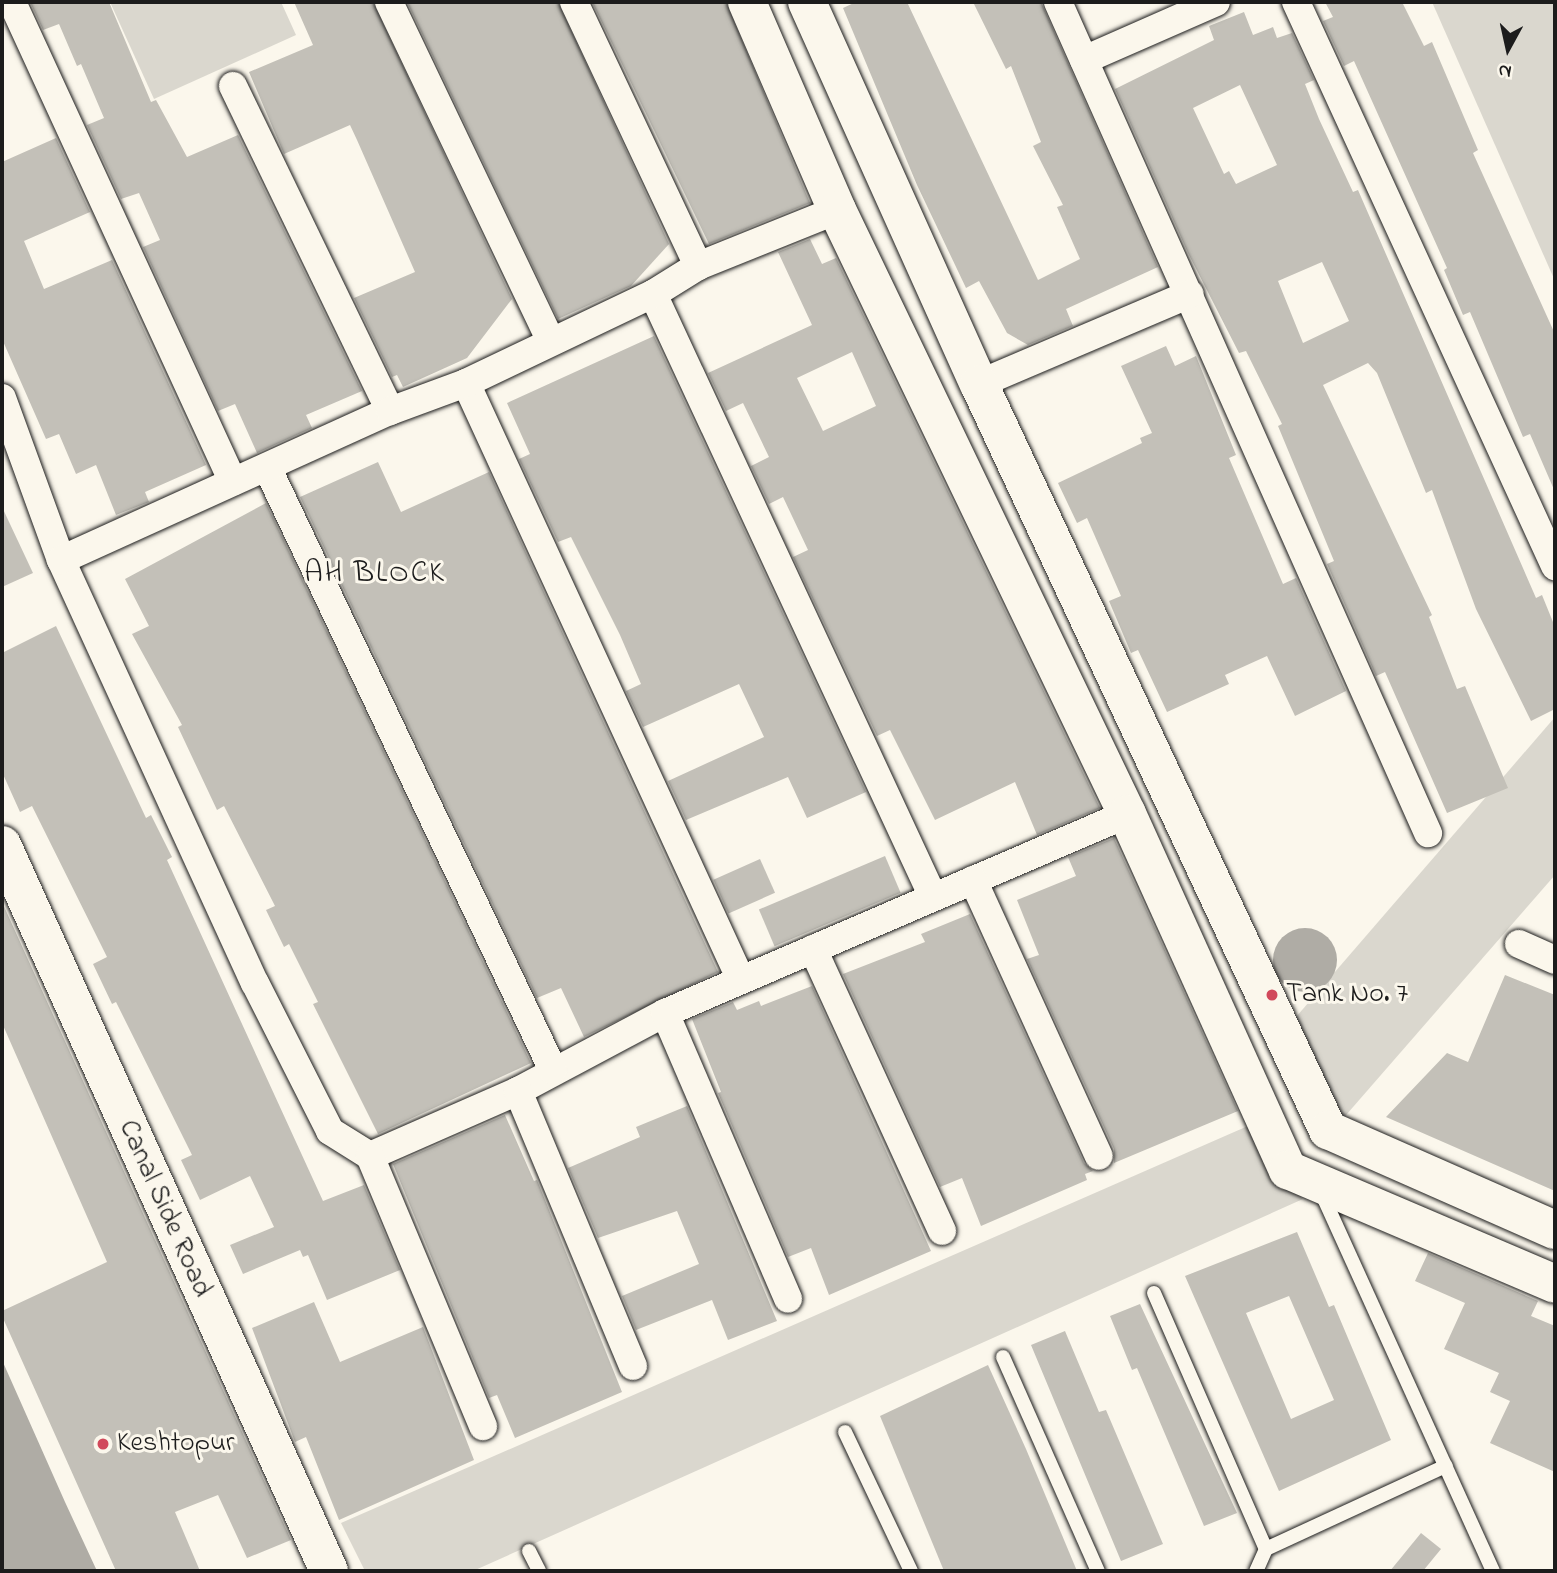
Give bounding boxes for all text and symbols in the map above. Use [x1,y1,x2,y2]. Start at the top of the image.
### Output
north arrow [1473,14,1543,84]
text: N [1497,56,1513,85]
district label: AH BLOCK [305,556,445,592]
place label: Tank No. 7 [1286,978,1408,1012]
marker: Tank No. 7 [1264,987,1280,1003]
street label: Canal Side Road [110,1115,218,1303]
place label: Keshtopur [117,1427,234,1461]
marker: Keshtopur [95,1436,111,1452]

